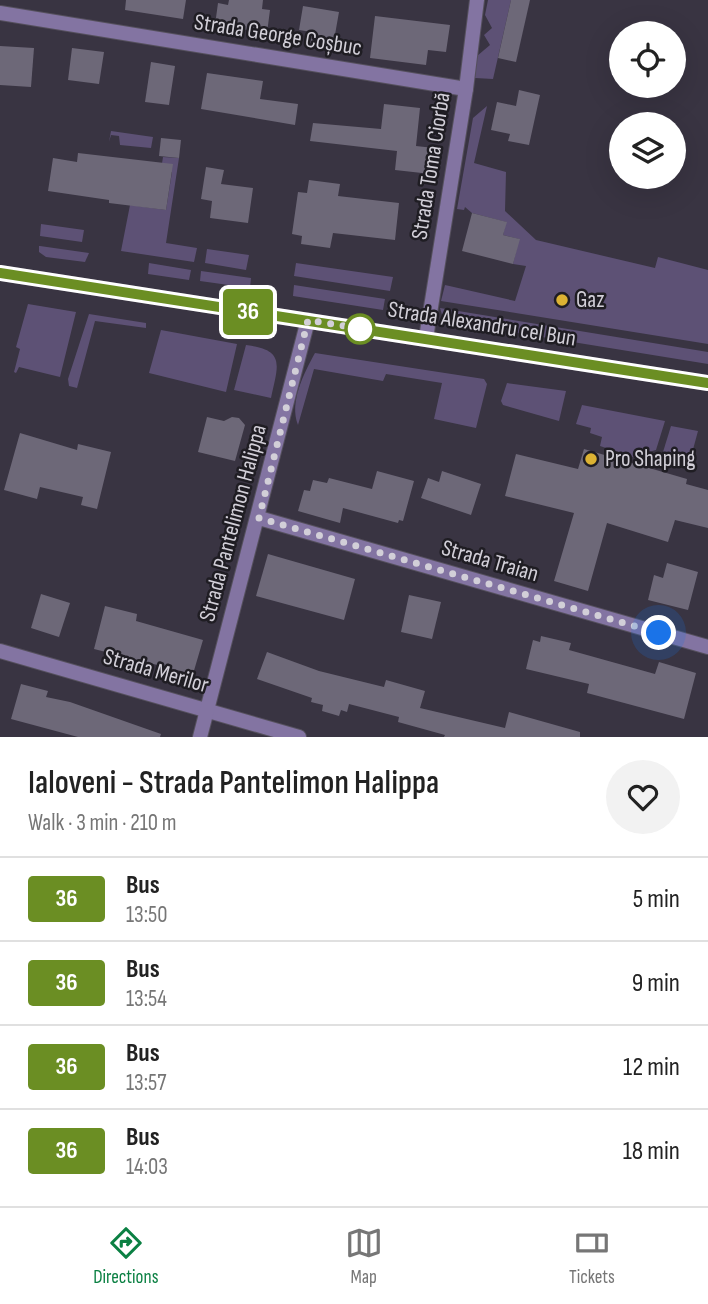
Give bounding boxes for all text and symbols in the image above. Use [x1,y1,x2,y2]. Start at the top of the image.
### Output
street label: Strada George Coșbuc [192,8,364,62]
map controls [609,21,686,189]
button: locate [609,21,686,98]
street label: Strada Toma Ciorbă [406,90,456,242]
button: layers [609,112,686,189]
place label: Gaz [576,286,604,314]
line badge: 36 [216,289,280,335]
marker: Gaz [554,292,570,308]
street label: Strada Alexandru cel Bun [386,295,578,353]
text: 36 [237,297,259,326]
unlabelled marker [345,314,375,344]
street label: Strada Pantelimon Halippa [193,421,273,625]
place label: Pro Shaping [605,445,696,473]
marker: Pro Shaping [583,451,599,467]
street label: Strada Traian [438,534,542,588]
your location [641,615,676,650]
street label: Strada Merilor [100,643,212,699]
button: heart [606,760,680,834]
text: Ialoveni - Strada Pantelimon Halippa [28,763,439,803]
text: Walk · 3 min · 210 m [28,809,177,837]
text: Bus [126,870,160,901]
text: 36 [55,884,78,913]
text: 5 min [633,884,680,915]
text: 13:50 [126,901,168,929]
text: Bus [126,954,160,985]
text: 36 [55,968,78,997]
text: 9 min [632,968,680,999]
text: 13:54 [126,985,167,1013]
text: Bus [126,1038,160,1069]
text: 36 [55,1052,78,1081]
text: 12 min [623,1052,680,1083]
text: 13:57 [126,1069,166,1097]
text: Bus [126,1122,160,1153]
text: 36 [55,1136,78,1165]
text: 18 min [623,1136,680,1167]
text: 14:03 [126,1153,168,1181]
tab: Directions [93,1224,158,1289]
tab: Map [345,1224,383,1289]
tab: Tickets [569,1224,615,1289]

